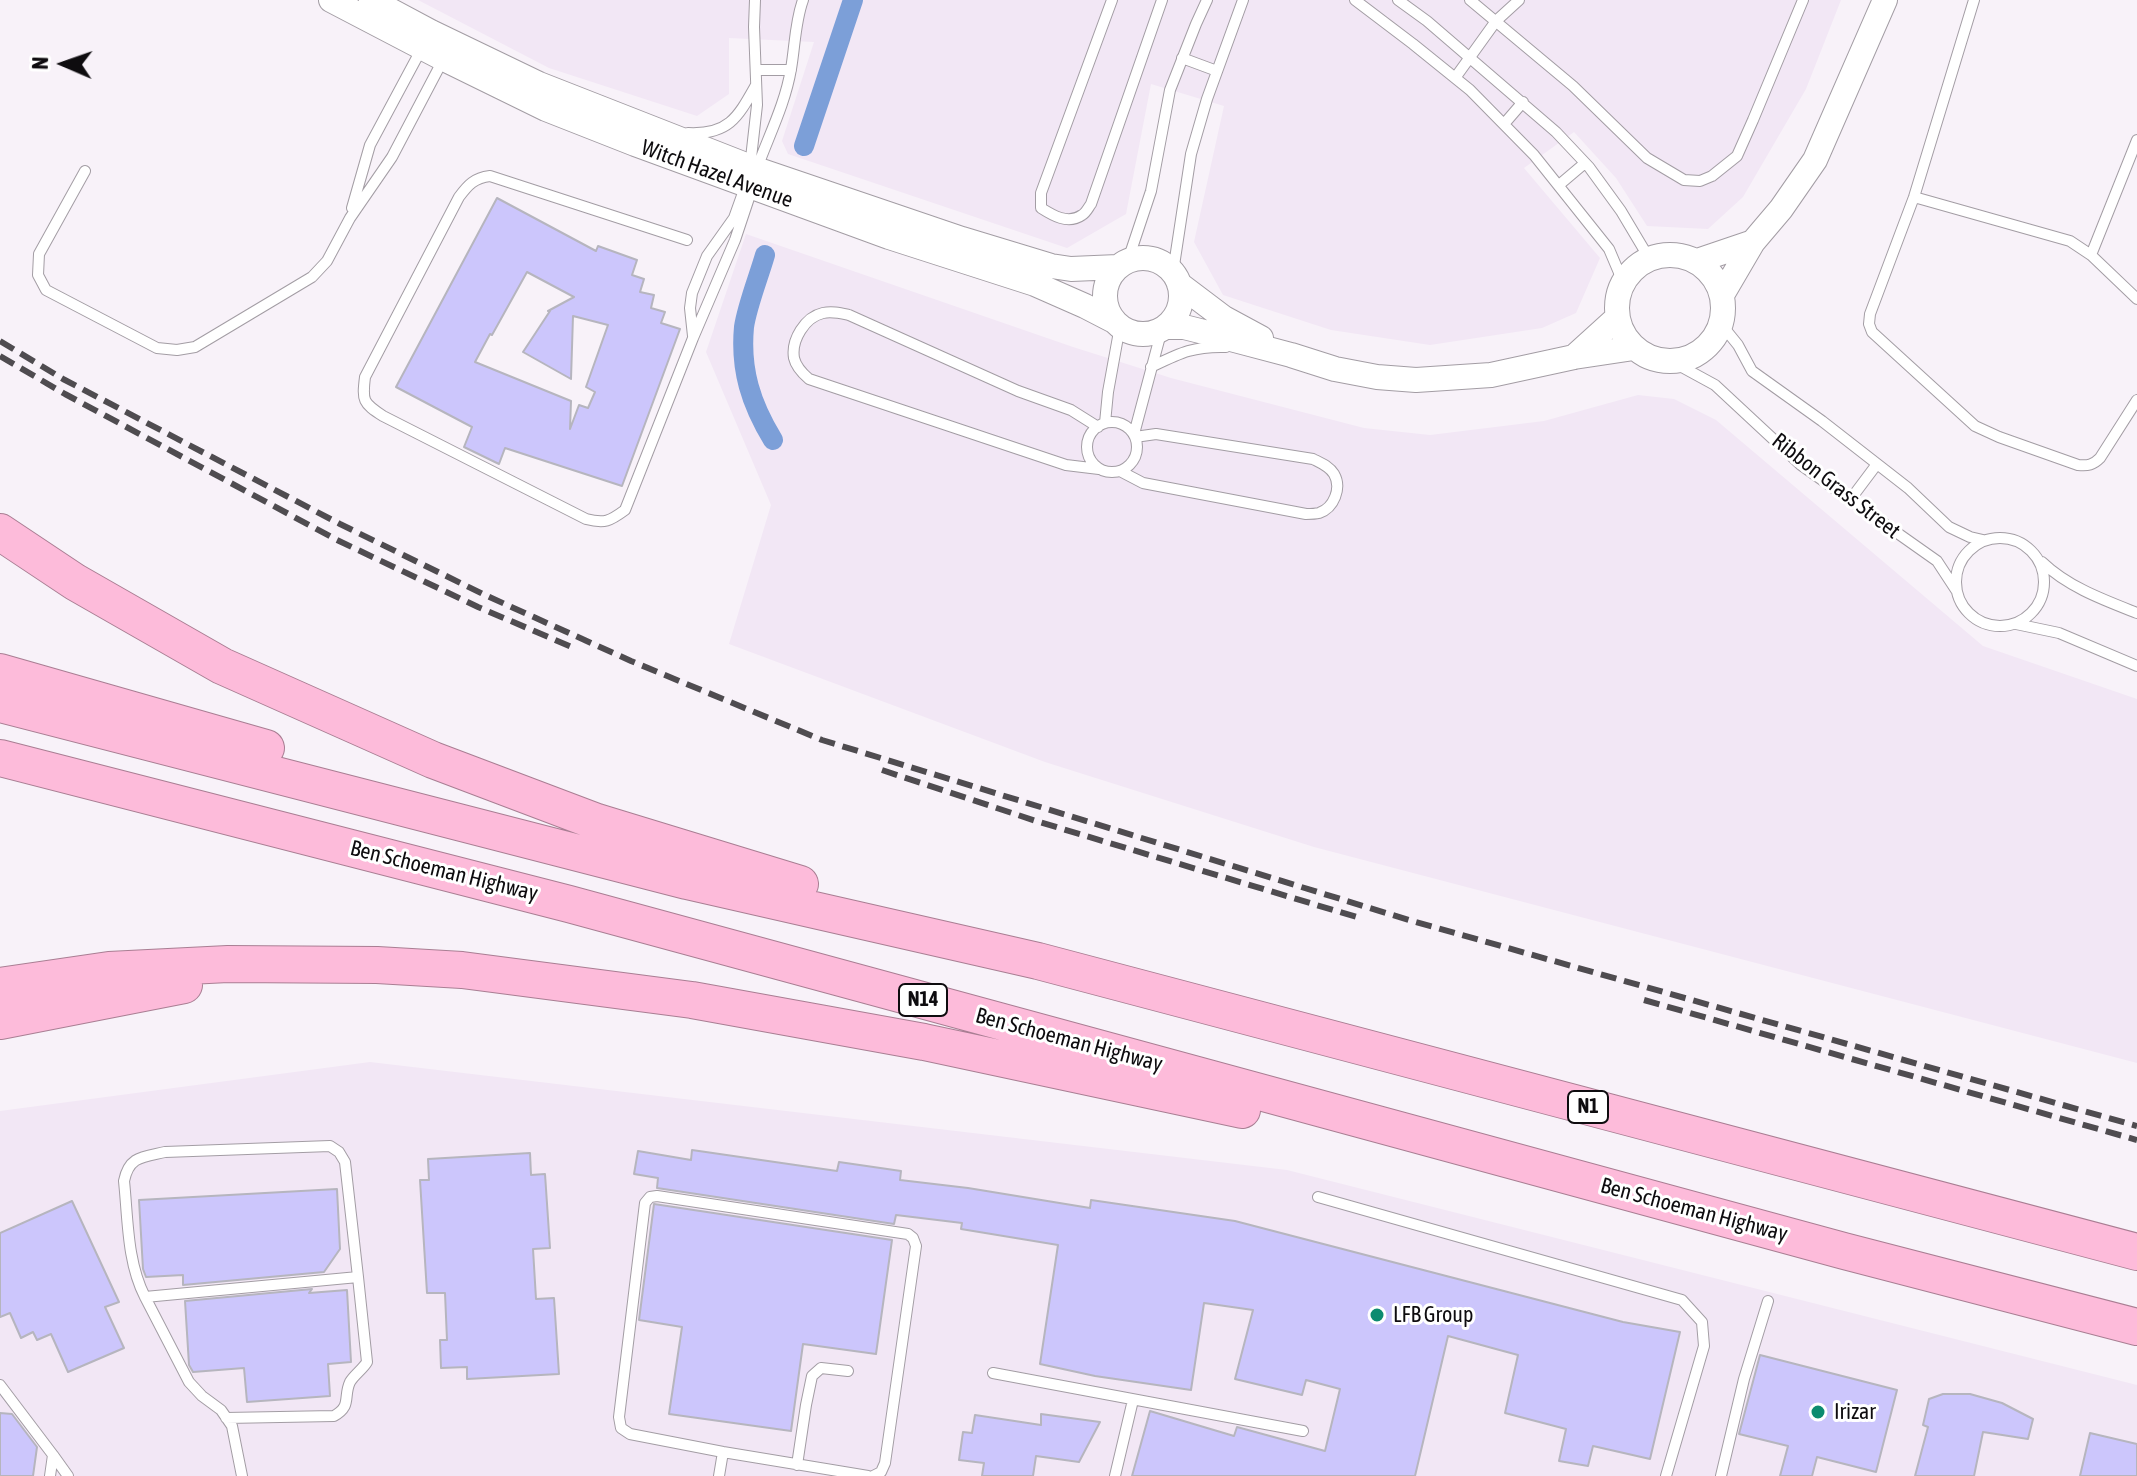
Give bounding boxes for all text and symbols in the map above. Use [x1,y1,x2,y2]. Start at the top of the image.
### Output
north arrow [24,24,104,104]
text: N [27,56,53,70]
street label: Witch Hazel Avenue [638,134,796,214]
street label: Ribbon Grass Street [1767,428,1905,544]
street label: Ben Schoeman Highway [347,835,541,907]
road number: N14 [899,984,947,1016]
street label: Ben Schoeman Highway [973,1002,1165,1078]
road number: N1 [1568,1091,1608,1123]
street label: Ben Schoeman Highway [1598,1172,1790,1248]
place label: LFB Group [1393,1302,1473,1328]
marker: LFB Group [1368,1306,1386,1324]
place label: Irizar [1834,1399,1876,1425]
marker: Irizar [1809,1403,1827,1421]

